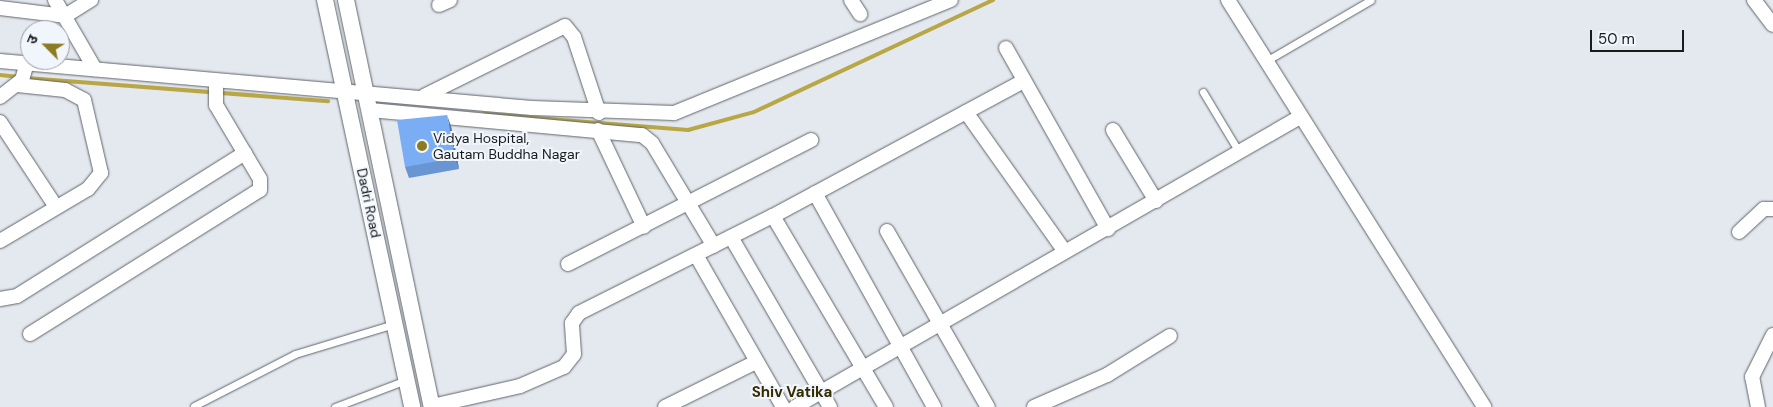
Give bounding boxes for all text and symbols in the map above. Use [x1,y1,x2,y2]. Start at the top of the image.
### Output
north arrow [20,20,70,70]
scale bar [1593,20,1687,52]
text: 50 m [1598,29,1635,49]
text: उ [22,32,42,47]
place label: Vidya Hospital, Gautam Buddha Nagar [433,130,580,162]
marker: Vidya Hospital, Gautam Buddha Nagar [415,139,429,153]
street label: Dadri Road [353,167,385,239]
district label: Shiv Vatika [752,384,832,402]

